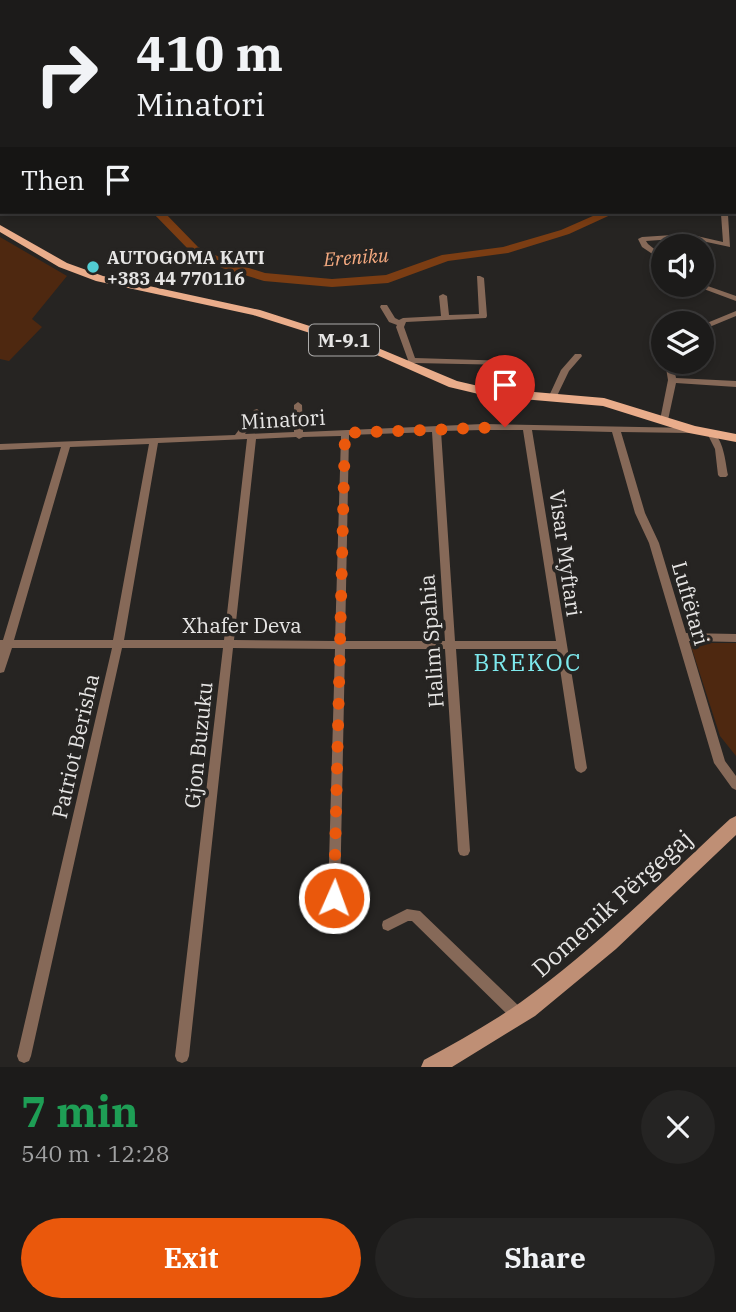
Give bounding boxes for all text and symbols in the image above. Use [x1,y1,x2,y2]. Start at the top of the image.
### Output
text: 410 m [136,21,283,84]
icon: right [21,28,112,119]
text: Minatori [136,83,265,125]
icon: arrive [99,161,137,199]
text: Then [21,163,85,197]
map controls [651,234,714,374]
button: sound [651,234,714,297]
water label: Ereniku [322,243,389,271]
place label: AUTOGOMA KATI +383 44 770116 [107,246,265,290]
marker: AUTOGOMA KATI +383 44 770116 [85,259,101,275]
button: layers [651,311,714,374]
road number: M-9.1 [309,324,379,356]
pin [475,355,535,427]
icon: arrive [486,366,524,404]
street label: Minatori [240,403,326,435]
street label: Visar Myftari [543,488,589,618]
street label: Luftëtari [666,558,716,648]
street label: Halim Spahia [412,573,450,709]
street label: Xhafer Deva [182,611,302,639]
district label: BREKOC [474,646,582,678]
street label: Patriot Berisha [45,671,105,821]
street label: Gjon Buzuku [177,680,219,810]
street label: Domenik Përgegaj [525,822,699,984]
position arrow [297,861,371,935]
text: 7 min [21,1084,139,1139]
button: close [641,1090,715,1164]
text: 540 m · 12:28 [21,1138,170,1168]
button: Exit [21,1218,361,1298]
button: Share [375,1218,715,1298]

